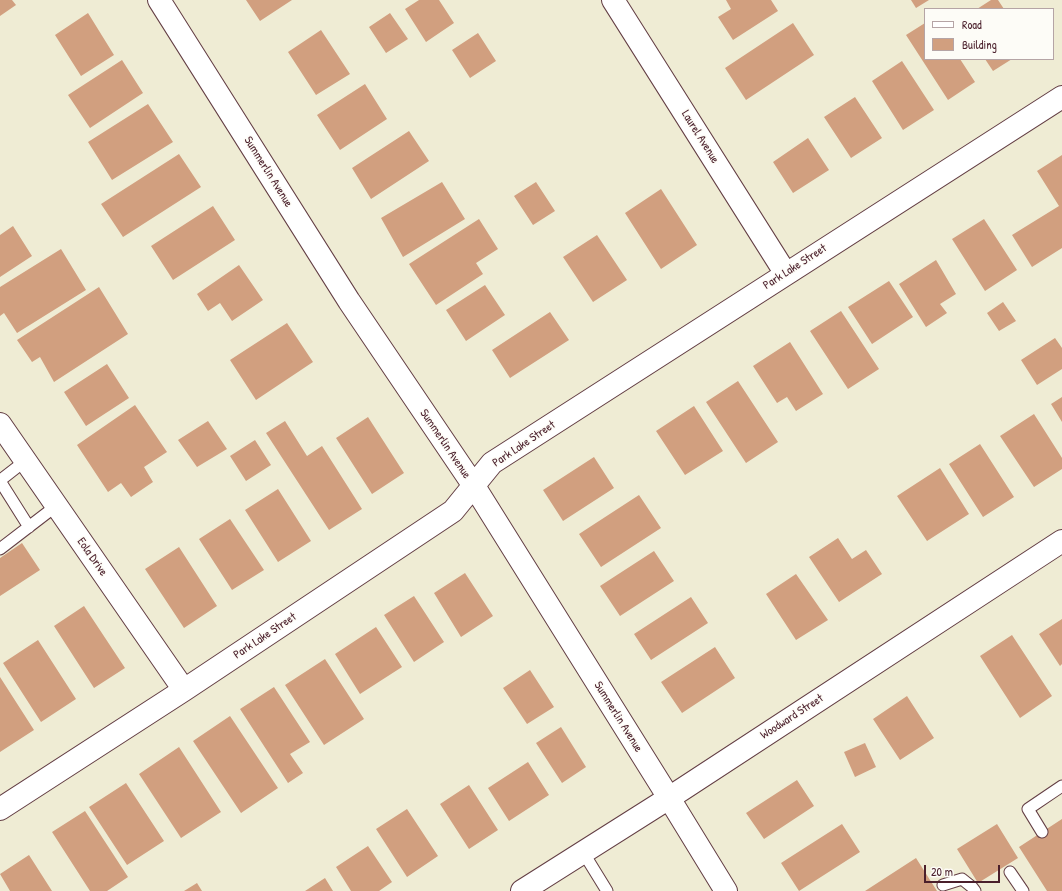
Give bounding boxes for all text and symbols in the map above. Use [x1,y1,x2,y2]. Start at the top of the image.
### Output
legend [924,8,1054,60]
text: Road [962,16,982,33]
text: Building [962,36,997,53]
street label: Laurel Avenue [678,108,722,166]
street label: Summerlin Avenue [241,134,295,210]
street label: Park Lake Street [761,241,829,293]
street label: Summerlin Avenue [417,407,473,481]
street label: Park Lake Street [490,418,558,470]
street label: Eola Drive [74,535,110,579]
street label: Park Lake Street [231,610,299,662]
street label: Summerlin Avenue [591,679,645,755]
street label: Woodward Street [758,691,826,743]
scale bar [926,857,1002,883]
text: 20 m [931,863,953,880]

